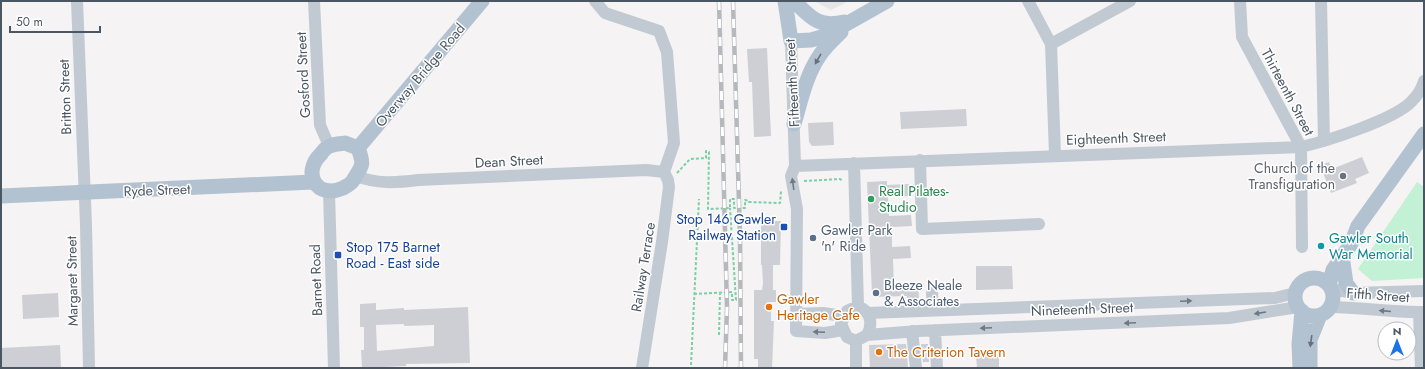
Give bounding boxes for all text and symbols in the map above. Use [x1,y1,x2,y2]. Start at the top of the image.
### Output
scale bar [10,8,100,34]
text: 50 m [16,13,43,31]
street label: Overway Bridge Road [371,19,469,131]
street label: Gosford Street [291,31,315,119]
street label: Fifteenth Street [780,38,804,128]
street label: Thirteenth Street [1257,45,1320,140]
one-way arrow [815,53,821,65]
street label: Britton Street [54,58,76,135]
street label: Eighteenth Street [1066,126,1167,150]
street label: Dean Street [474,149,544,173]
place label: Church of the Transfiguration [1249,158,1335,194]
marker: Church of the Transfiguration [1338,171,1348,181]
one-way arrow [790,178,796,190]
street label: Ryde Street [123,179,191,201]
place label: Real Pilates- Studio [879,181,949,217]
marker: Real Pilates- Studio [866,194,876,204]
place label: Stop 146 Gawler Railway Station [676,209,776,245]
place label: Gawler Park 'n' Ride [821,220,893,256]
street label: Railway Terrace [626,221,660,313]
marker: Stop 146 Gawler Railway Station [779,222,789,232]
place label: Gawler South War Memorial [1329,228,1413,264]
marker: Gawler Park 'n' Ride [808,233,818,243]
street label: Margaret Street [61,235,83,326]
place label: Stop 175 Barnet Road - East side [346,237,441,273]
marker: Gawler South War Memorial [1316,241,1326,251]
street label: Barnet Road [305,244,327,316]
marker: Stop 175 Barnet Road - East side [333,250,343,260]
place label: Bleeze Neale & Associates [884,275,962,311]
street label: Fifth Street [1346,283,1411,307]
marker: Bleeze Neale & Associates [871,288,881,298]
place label: Gawler Heritage Cafe [777,289,860,325]
street label: Nineteenth Street [1030,297,1134,321]
one-way arrow [1180,297,1192,304]
marker: Gawler Heritage Cafe [764,302,774,312]
one-way arrow [1379,308,1391,315]
one-way arrow [1254,310,1266,316]
one-way arrow [1124,319,1136,326]
north arrow [1377,321,1417,361]
text: N [1393,323,1401,339]
one-way arrow [979,325,992,331]
one-way arrow [813,329,825,336]
one-way arrow [1308,335,1314,347]
place label: The Criterion Tavern [887,342,1006,362]
marker: The Criterion Tavern [874,347,884,357]

